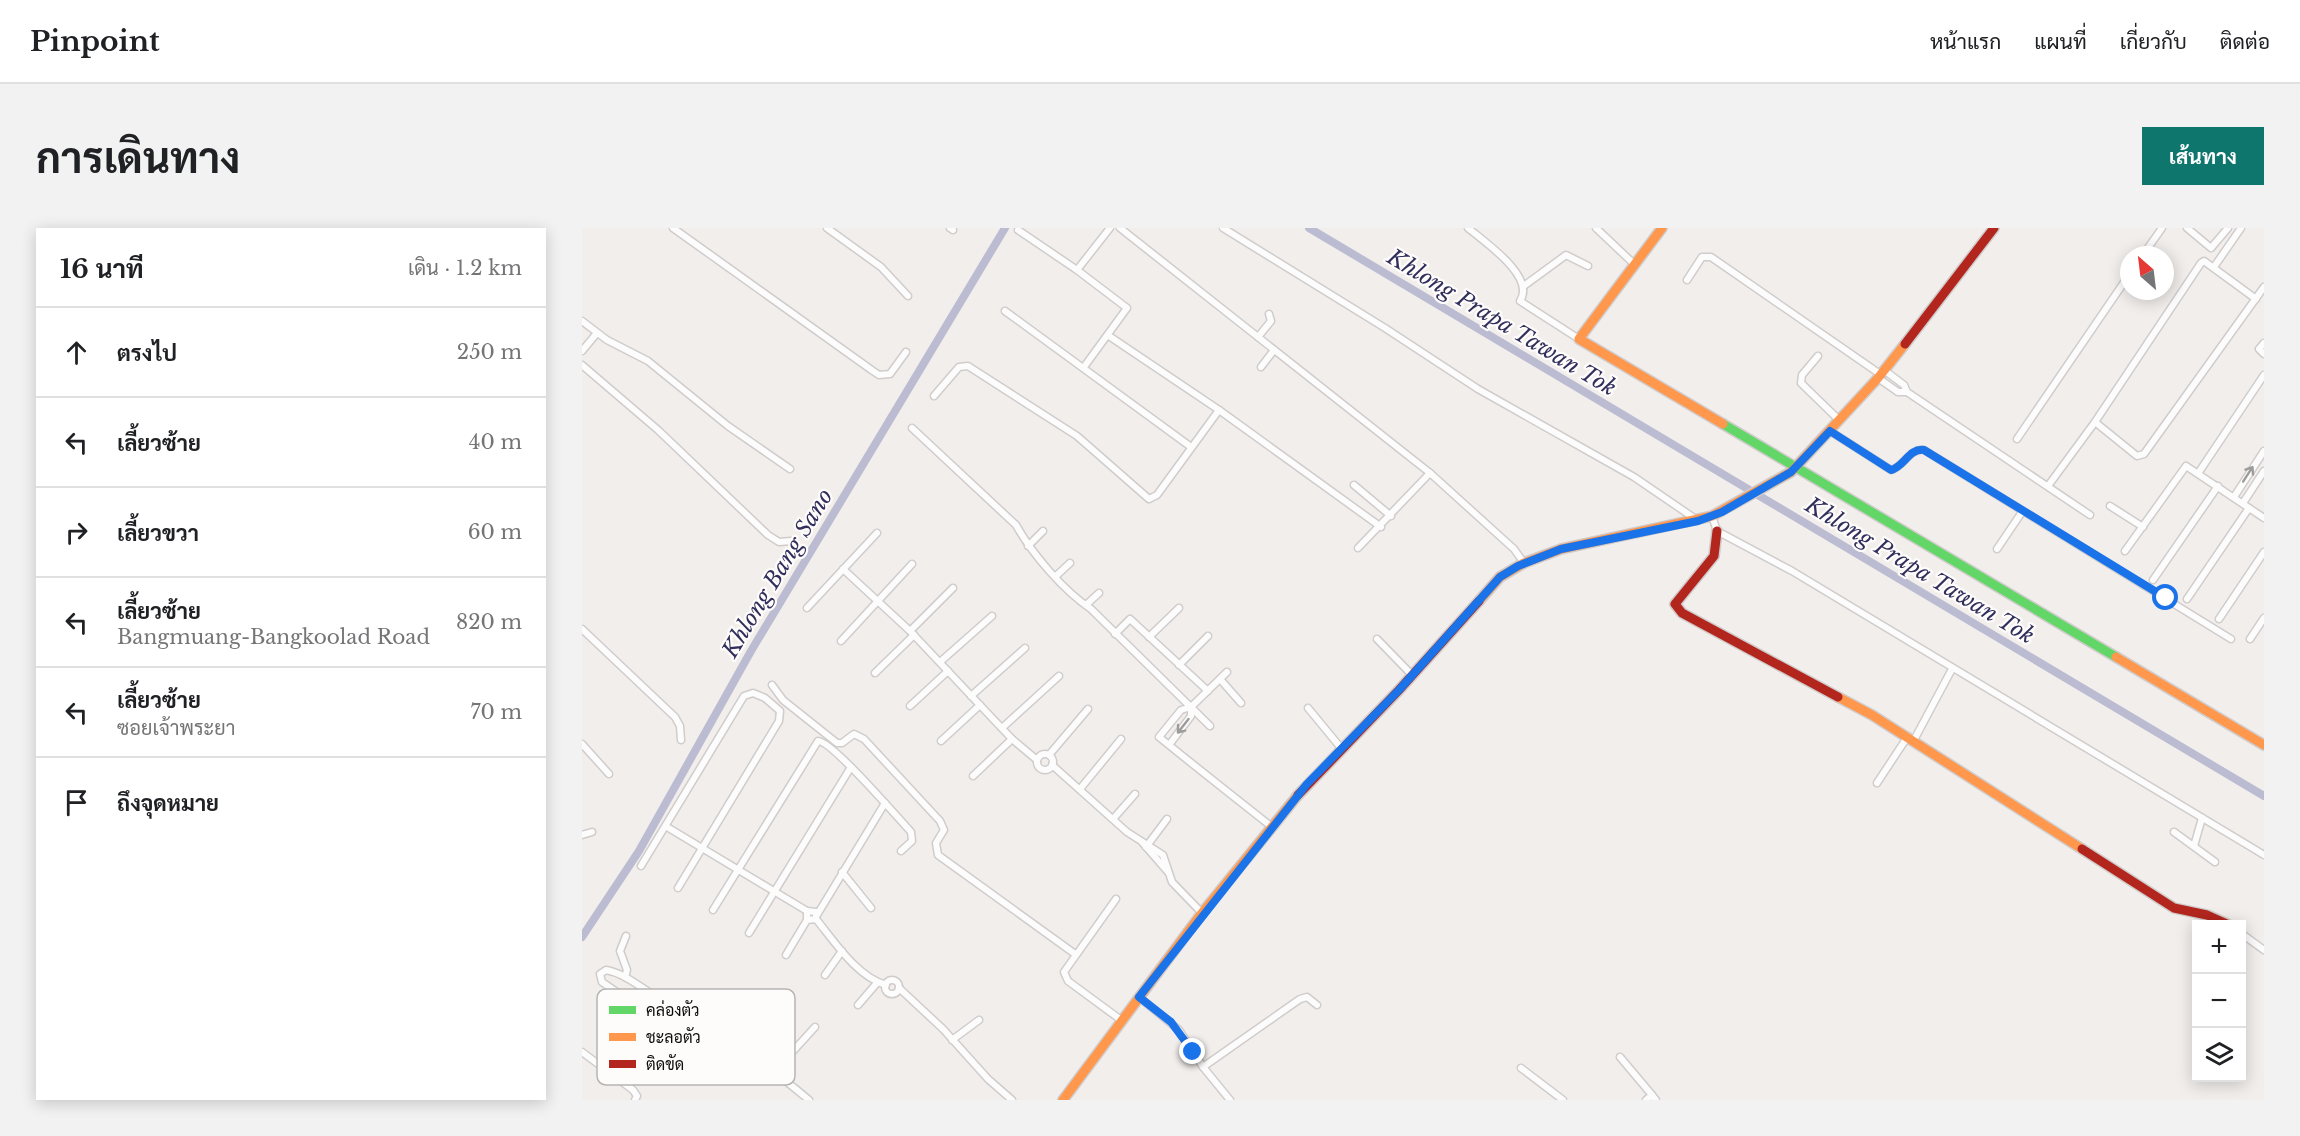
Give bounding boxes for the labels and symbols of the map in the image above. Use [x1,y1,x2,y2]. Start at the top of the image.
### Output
water label: Khlong Prapa Tawan Tok [1381,243,1621,402]
north arrow [2120,246,2174,300]
one-way arrow [2242,466,2254,483]
water label: Khlong Bang Sano [716,484,838,663]
water label: Khlong Prapa Tawan Tok [1799,491,2039,650]
route start [2152,584,2178,610]
one-way arrow [1177,717,1190,733]
legend [597,989,795,1085]
text: คล่องตัว [646,1000,700,1020]
text: ชะลอตัว [646,1027,701,1047]
route end [1179,1038,1205,1064]
text: ติดขัด [646,1054,684,1074]

